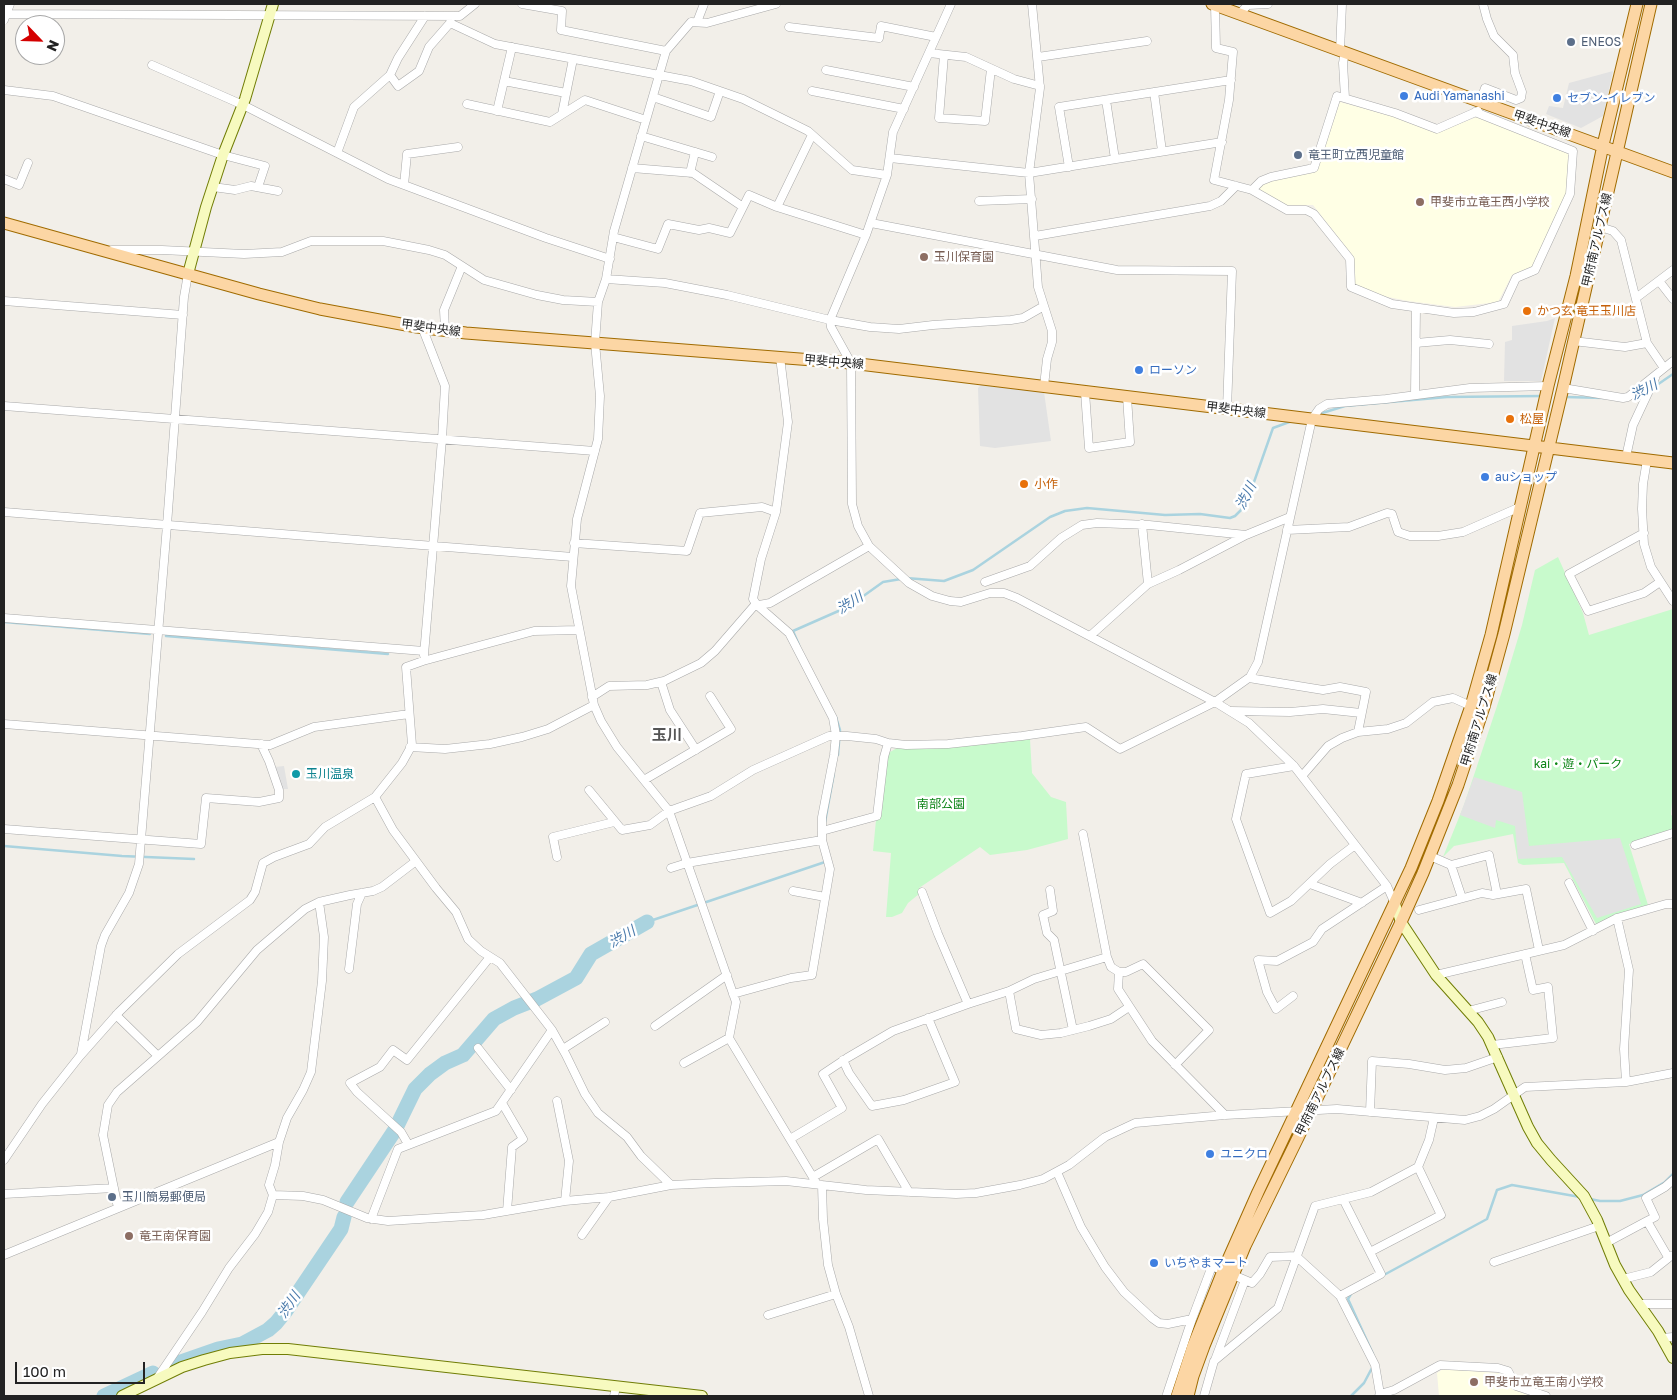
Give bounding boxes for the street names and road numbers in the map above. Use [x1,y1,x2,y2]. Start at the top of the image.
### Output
street label: 甲斐中央線 [1511,107,1573,141]
street label: 甲府南アルプス線 [1579,192,1615,288]
street label: 甲斐中央線 [400,317,462,339]
street label: 甲斐中央線 [803,352,865,372]
street label: 甲斐中央線 [1205,399,1267,421]
street label: 甲府南アルプス線 [1458,672,1500,768]
street label: 甲府南アルプス線 [1292,1046,1348,1138]

